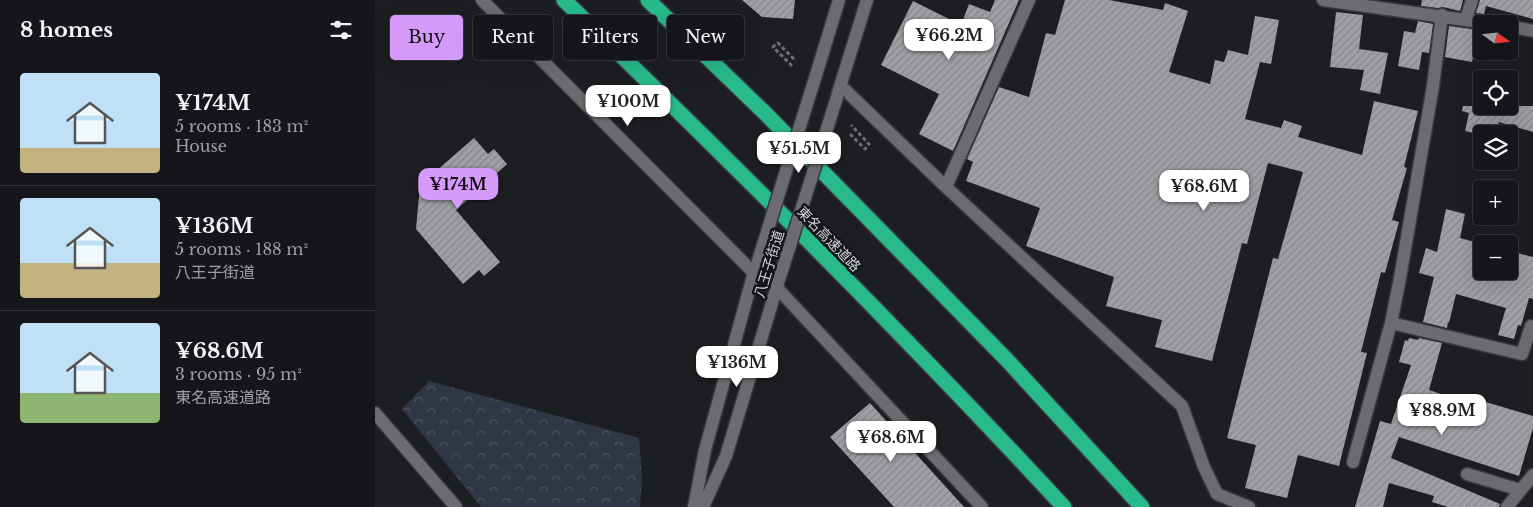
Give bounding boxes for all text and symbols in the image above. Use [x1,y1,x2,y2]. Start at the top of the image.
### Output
chip: Buy [390,15,463,60]
chip: Rent [473,15,553,60]
chip: Filters [563,15,657,60]
chip: New [667,15,744,60]
north arrow [1473,15,1517,60]
map controls [1473,15,1518,280]
icon: filters [327,16,355,44]
text: 8 homes [20,17,113,43]
pin: ¥66.2M [908,18,990,61]
text: ¥66.2M [915,25,983,45]
button: locate [1473,70,1518,115]
pin: ¥100M [593,84,663,127]
text: ¥174M [175,90,250,116]
text: ¥100M [597,91,659,111]
icon: home [60,93,120,153]
text: 5 rooms · 183 m² [175,116,308,136]
button: layers [1473,125,1518,170]
pin: ¥51.5M [758,132,840,174]
text: House [175,136,227,156]
text: ¥51.5M [768,138,830,158]
pin: ¥174M [423,168,493,210]
pin: ¥68.6M [1163,170,1245,212]
text: ¥174M [429,174,487,194]
text: ¥68.6M [1170,176,1238,196]
button: + [1473,180,1518,225]
street label: 東名高速道路 [793,203,865,275]
text: ¥136M [175,213,254,239]
icon: home [60,218,120,278]
street label: 八王子街道 [750,228,788,300]
button: − [1473,235,1518,280]
text: 5 rooms · 188 m² [175,239,308,259]
text: 八王子街道 [175,262,255,282]
text: ¥68.6M [175,338,264,364]
icon: home [60,343,120,403]
pin: ¥136M [702,346,772,388]
text: ¥136M [707,352,767,372]
text: 3 rooms · 95 m² [175,364,302,384]
text: 東名高速道路 [175,387,271,407]
pin: ¥88.9M [1401,394,1483,436]
text: ¥88.9M [1408,400,1476,420]
pin: ¥68.6M [850,420,932,463]
text: ¥68.6M [857,427,925,447]

